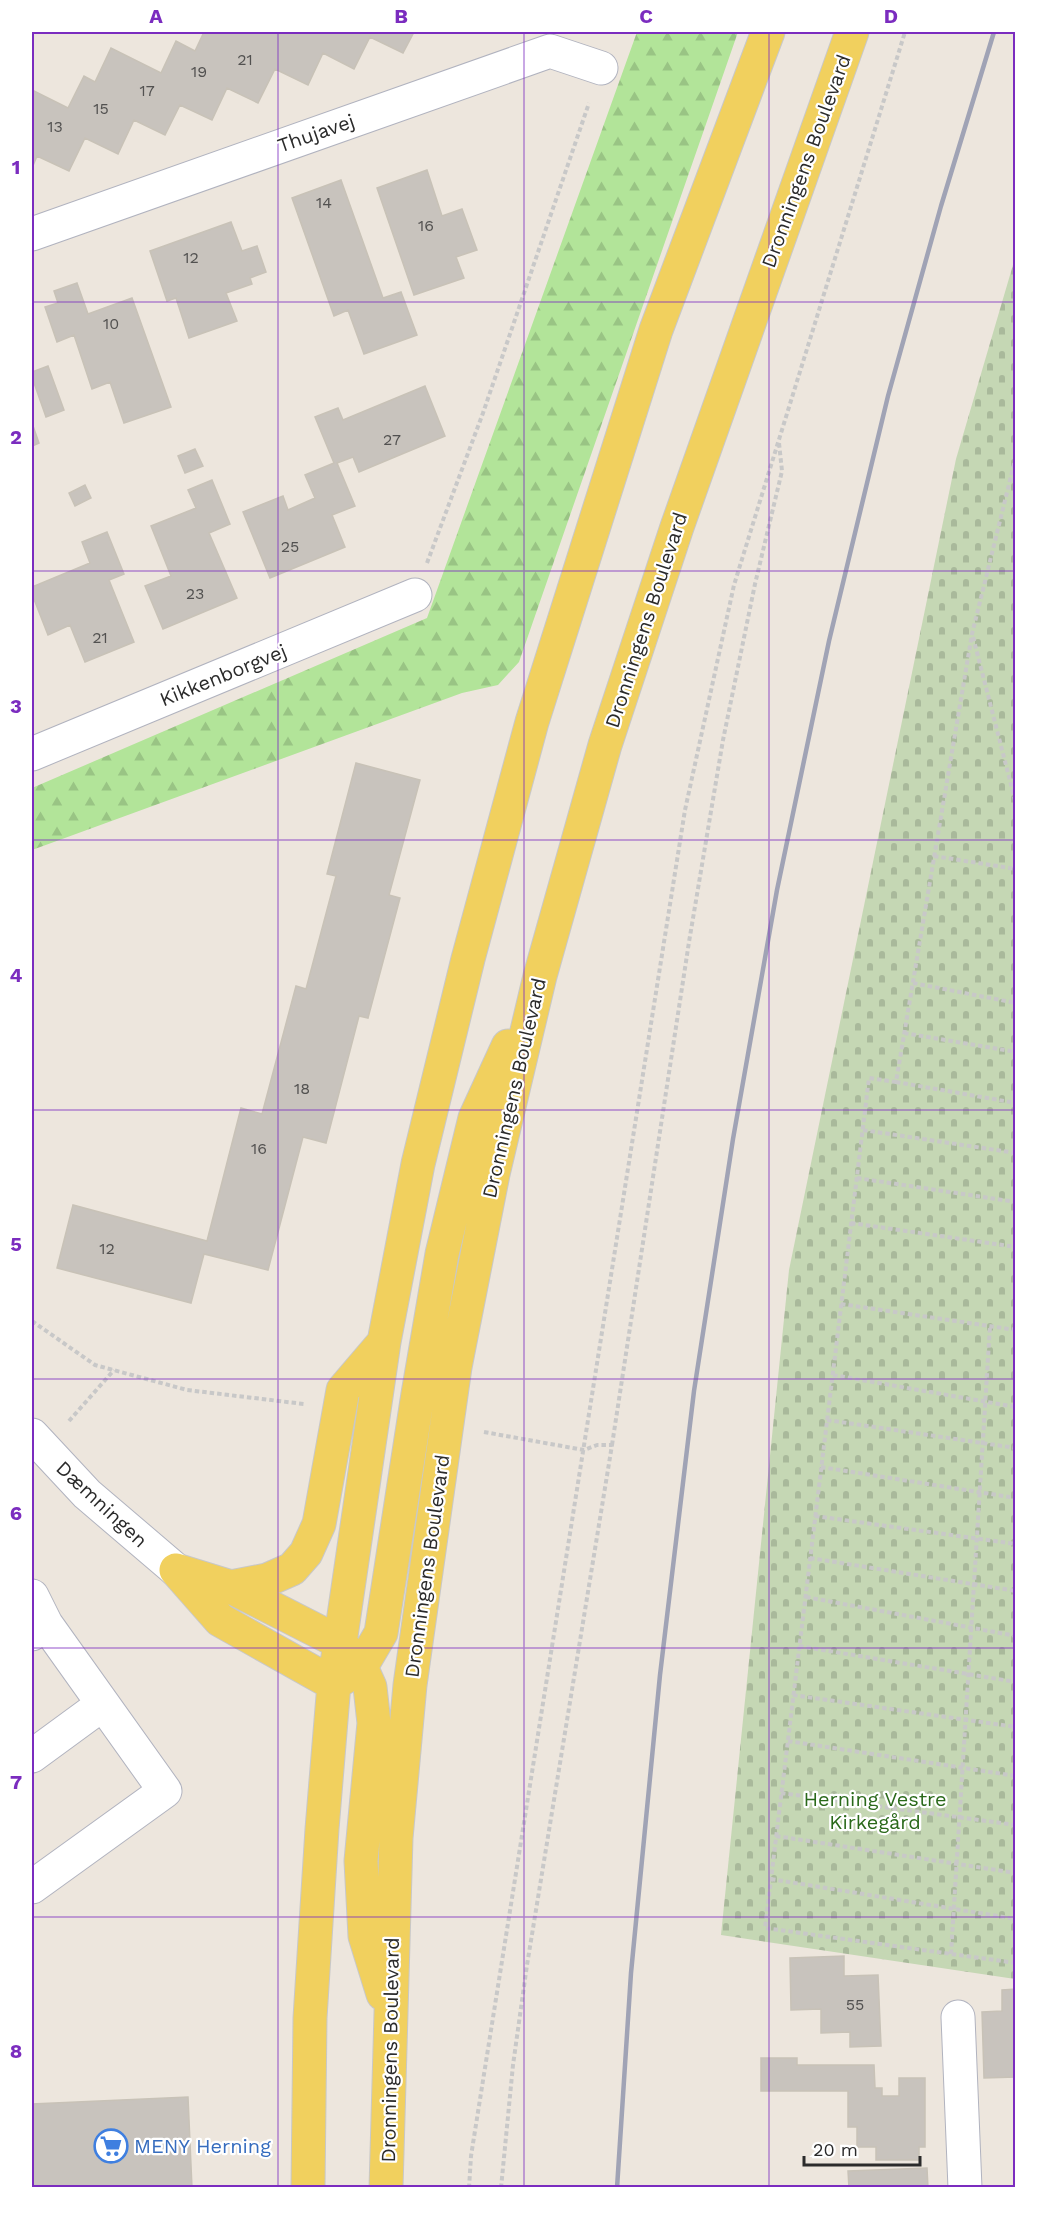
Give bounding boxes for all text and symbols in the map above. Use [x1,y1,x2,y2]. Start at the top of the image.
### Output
text: A [149,4,163,28]
text: B [394,4,408,28]
text: C [639,4,653,28]
text: D [884,4,898,28]
house number: 21 [237,50,253,69]
street label: Dronningens Boulevard [756,51,856,271]
house number: 19 [191,62,207,81]
house number: 17 [139,81,155,100]
house number: 15 [93,99,109,118]
street label: Thujavej [274,109,358,157]
house number: 13 [47,117,63,136]
text: 1 [12,155,20,179]
house number: 14 [316,193,332,212]
house number: 16 [418,216,434,235]
house number: 12 [183,248,199,267]
house number: 10 [103,314,119,333]
text: 2 [10,425,22,449]
house number: 27 [383,430,401,449]
street label: Dronningens Boulevard [600,509,692,731]
house number: 25 [281,537,299,556]
house number: 23 [186,584,204,603]
house number: 21 [92,628,108,647]
street label: Kikkenborgvej [156,639,290,711]
text: 3 [10,694,22,718]
text: 4 [10,963,23,987]
street label: Dronningens Boulevard [477,976,551,1200]
house number: 18 [294,1079,310,1098]
house number: 16 [251,1139,267,1158]
text: 5 [10,1232,22,1256]
house number: 12 [99,1239,115,1258]
street label: Dronningens Boulevard [399,1453,455,1679]
street label: Dæmningen [51,1456,153,1552]
text: 6 [10,1501,22,1525]
text: 7 [10,1770,22,1794]
park label: Herning Vestre Kirkegård [804,1787,946,1834]
street label: Dronningens Boulevard [376,1937,404,2163]
house number: 55 [846,1995,864,2014]
text: 8 [10,2039,22,2063]
supermarket icon: MENY Herning [93,2128,129,2164]
scale bar [804,2129,920,2167]
place label: MENY Herning [134,2134,271,2158]
text: 20 m [813,2139,858,2160]

